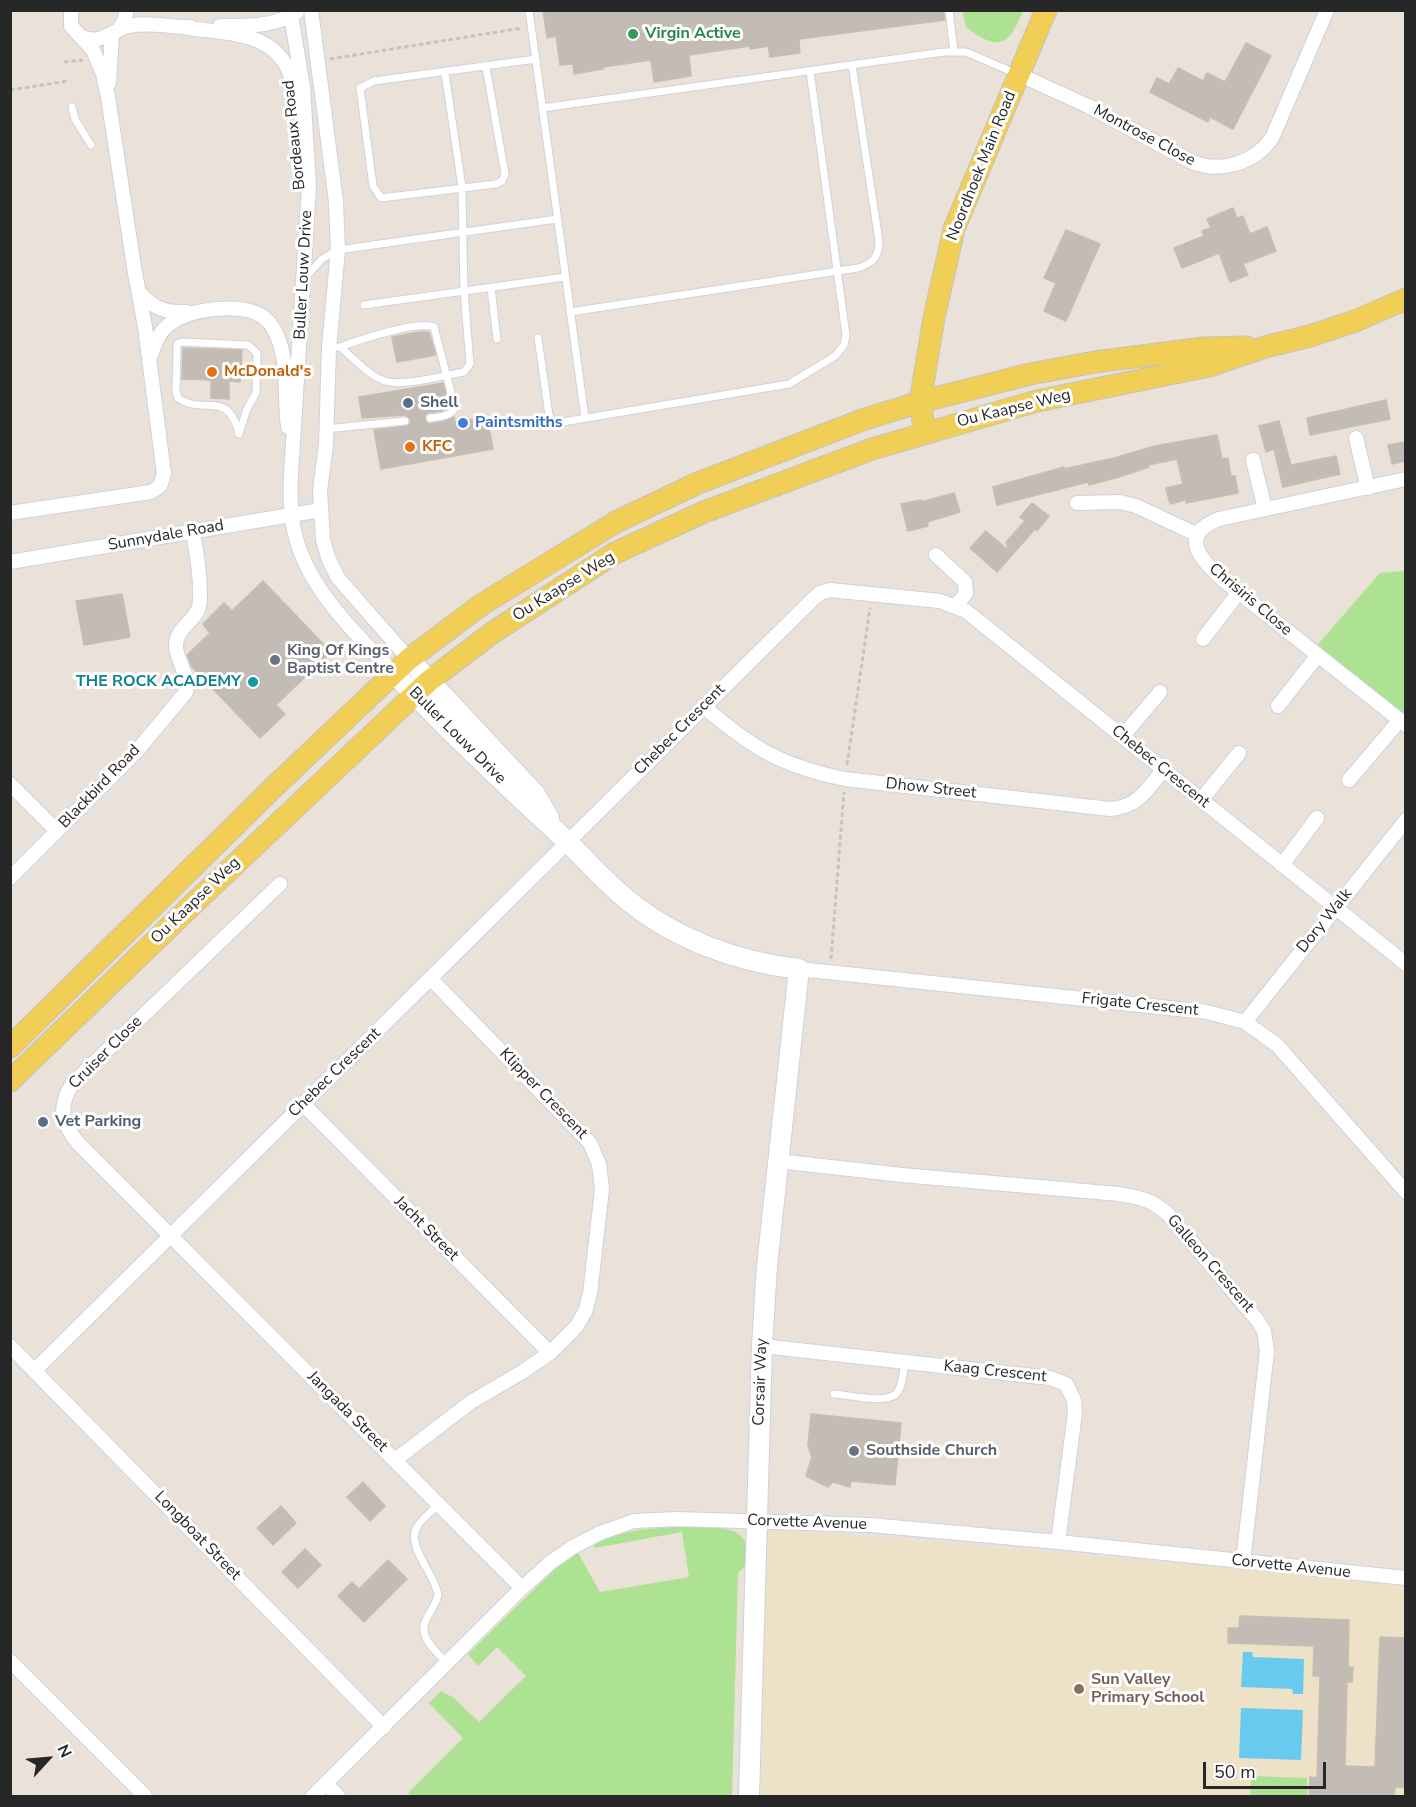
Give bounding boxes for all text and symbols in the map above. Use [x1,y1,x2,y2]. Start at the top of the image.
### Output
place label: Virgin Active [645,24,741,44]
marker: Virgin Active [626,27,640,41]
street label: Bordeaux Road [280,79,310,191]
street label: Noordhoek Main Road [943,88,1021,244]
street label: Montrose Close [1090,101,1198,171]
street label: Buller Louw Drive [291,210,317,340]
place label: McDonald's [224,362,311,382]
marker: McDonald's [205,365,219,379]
street label: Ou Kaapse Weg [955,386,1073,432]
place label: Shell [420,393,458,413]
marker: Shell [401,396,415,410]
place label: Paintsmiths [475,413,563,433]
marker: Paintsmiths [456,416,470,430]
place label: KFC [422,437,452,457]
marker: KFC [403,440,417,454]
street label: Sunnydale Road [107,516,225,556]
street label: Ou Kaapse Weg [510,548,618,626]
street label: Chrisiris Close [1205,560,1295,640]
place label: King Of Kings Baptist Centre [287,641,394,679]
marker: King Of Kings Baptist Centre [268,653,282,667]
place label: THE ROCK ACADEMY [76,672,241,692]
marker: THE ROCK ACADEMY [246,675,260,689]
street label: Chebec Crescent [631,681,729,779]
street label: Buller Louw Drive [404,683,510,789]
street label: Chebec Crescent [1107,722,1213,812]
street label: Blackbird Road [55,741,145,833]
street label: Dhow Street [885,775,977,803]
street label: Ou Kaapse Weg [147,854,245,948]
street label: Dory Walk [1293,885,1357,957]
street label: Frigate Crescent [1081,989,1199,1021]
street label: Cruiser Close [65,1012,147,1094]
street label: Chebec Crescent [285,1024,385,1122]
street label: Klipper Crescent [495,1045,591,1143]
place label: Vet Parking [55,1112,141,1132]
marker: Vet Parking [36,1115,50,1129]
street label: Jacht Street [390,1193,462,1265]
street label: Galleon Crescent [1162,1211,1258,1317]
street label: Corsair Way [750,1338,772,1426]
street label: Kaag Crescent [943,1357,1047,1387]
street label: Jangada Street [303,1368,391,1456]
place label: Southside Church [866,1441,997,1461]
marker: Southside Church [847,1444,861,1458]
street label: Longboat Street [150,1488,244,1584]
street label: Corvette Avenue [747,1511,867,1535]
street label: Corvette Avenue [1230,1551,1352,1583]
place label: Sun Valley Primary School [1091,1670,1204,1708]
marker: Sun Valley Primary School [1072,1682,1086,1696]
north arrow [18,1729,78,1789]
text: N [52,1741,77,1761]
scale bar [1206,1750,1329,1788]
text: 50 m [1214,1760,1256,1784]

